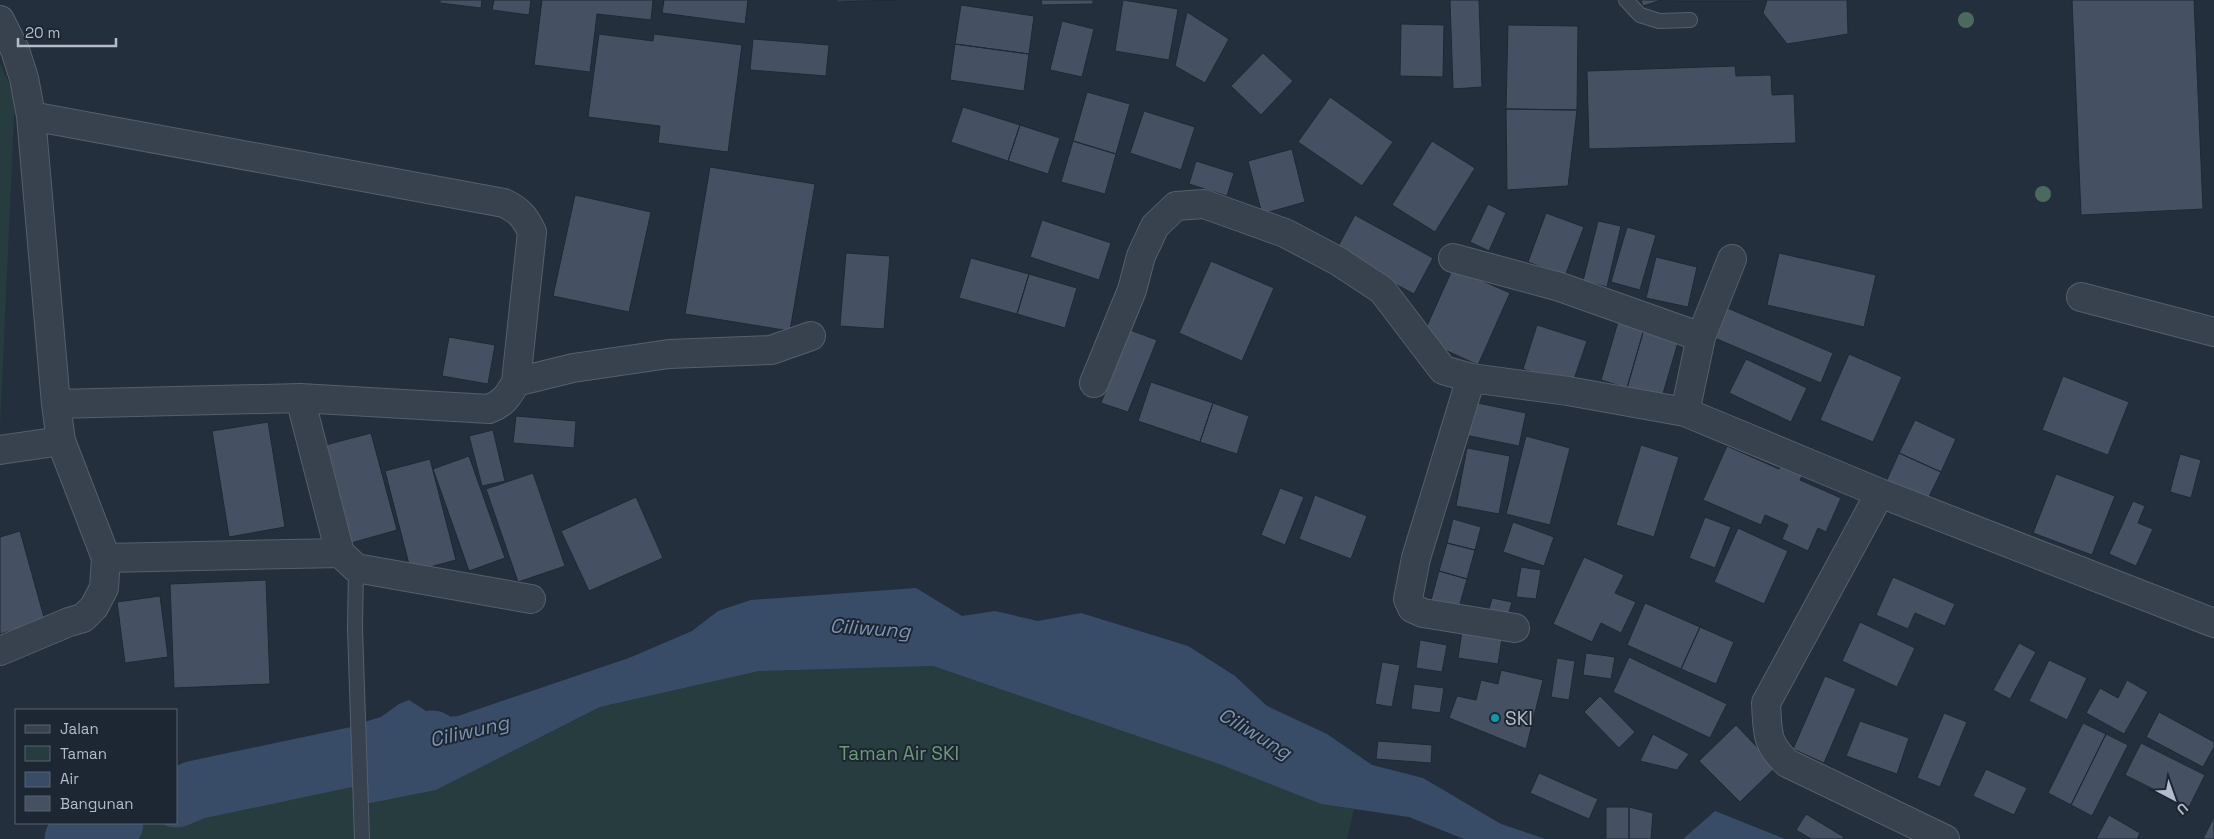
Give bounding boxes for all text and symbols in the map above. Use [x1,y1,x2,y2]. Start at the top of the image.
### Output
scale bar [18,15,115,47]
text: 20 m [25,23,60,42]
water label: Ciliwung [829,612,912,644]
water label: Ciliwung [1214,701,1297,766]
place label: SKI [1505,706,1533,731]
legend [15,709,178,824]
water label: Ciliwung [427,709,512,753]
marker: SKI [1489,712,1501,724]
text: Jalan [60,719,99,738]
park label: Taman Air SKI [839,741,959,766]
text: Taman [60,744,107,763]
text: Air [60,769,79,788]
north arrow [2149,774,2199,824]
text: Bangunan [60,794,134,813]
text: U [2173,799,2192,819]

